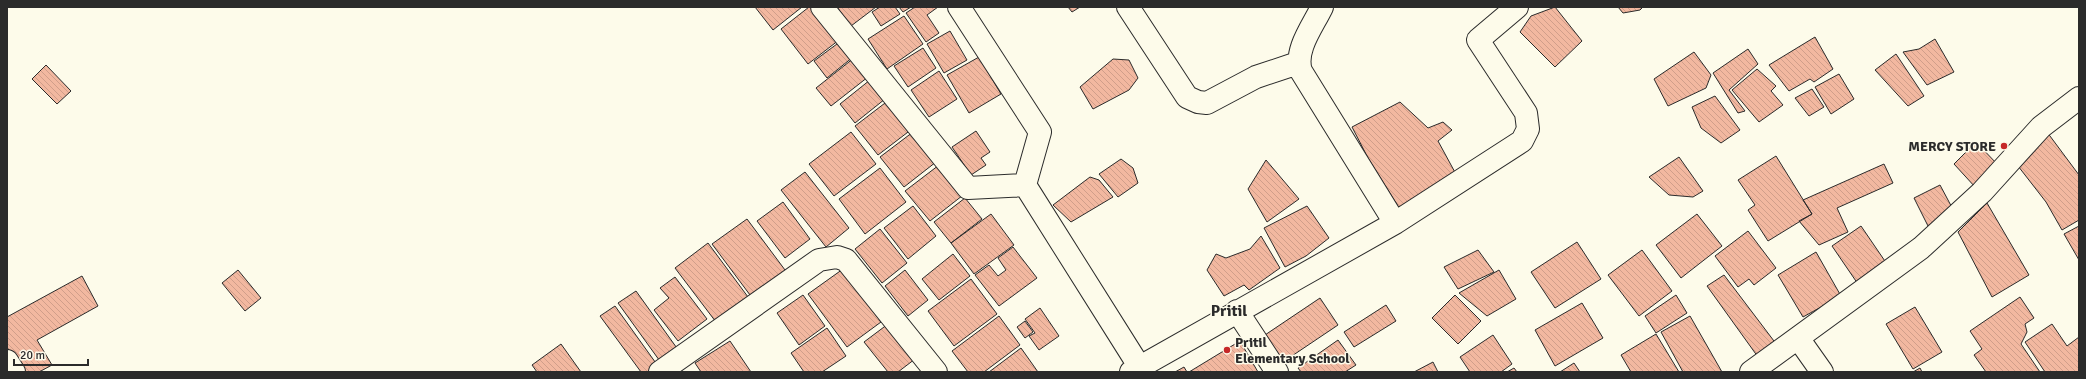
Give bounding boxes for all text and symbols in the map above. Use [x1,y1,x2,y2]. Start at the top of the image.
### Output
place label: MERCY STORE [1908,138,1996,155]
marker: MERCY STORE [1999,141,2009,151]
district label: Pritil [1211,301,1247,321]
place label: Pritil Elementary School [1235,334,1350,367]
scale bar [14,341,88,367]
marker: Pritil Elementary School [1222,345,1232,355]
text: 20 m [20,348,45,363]

